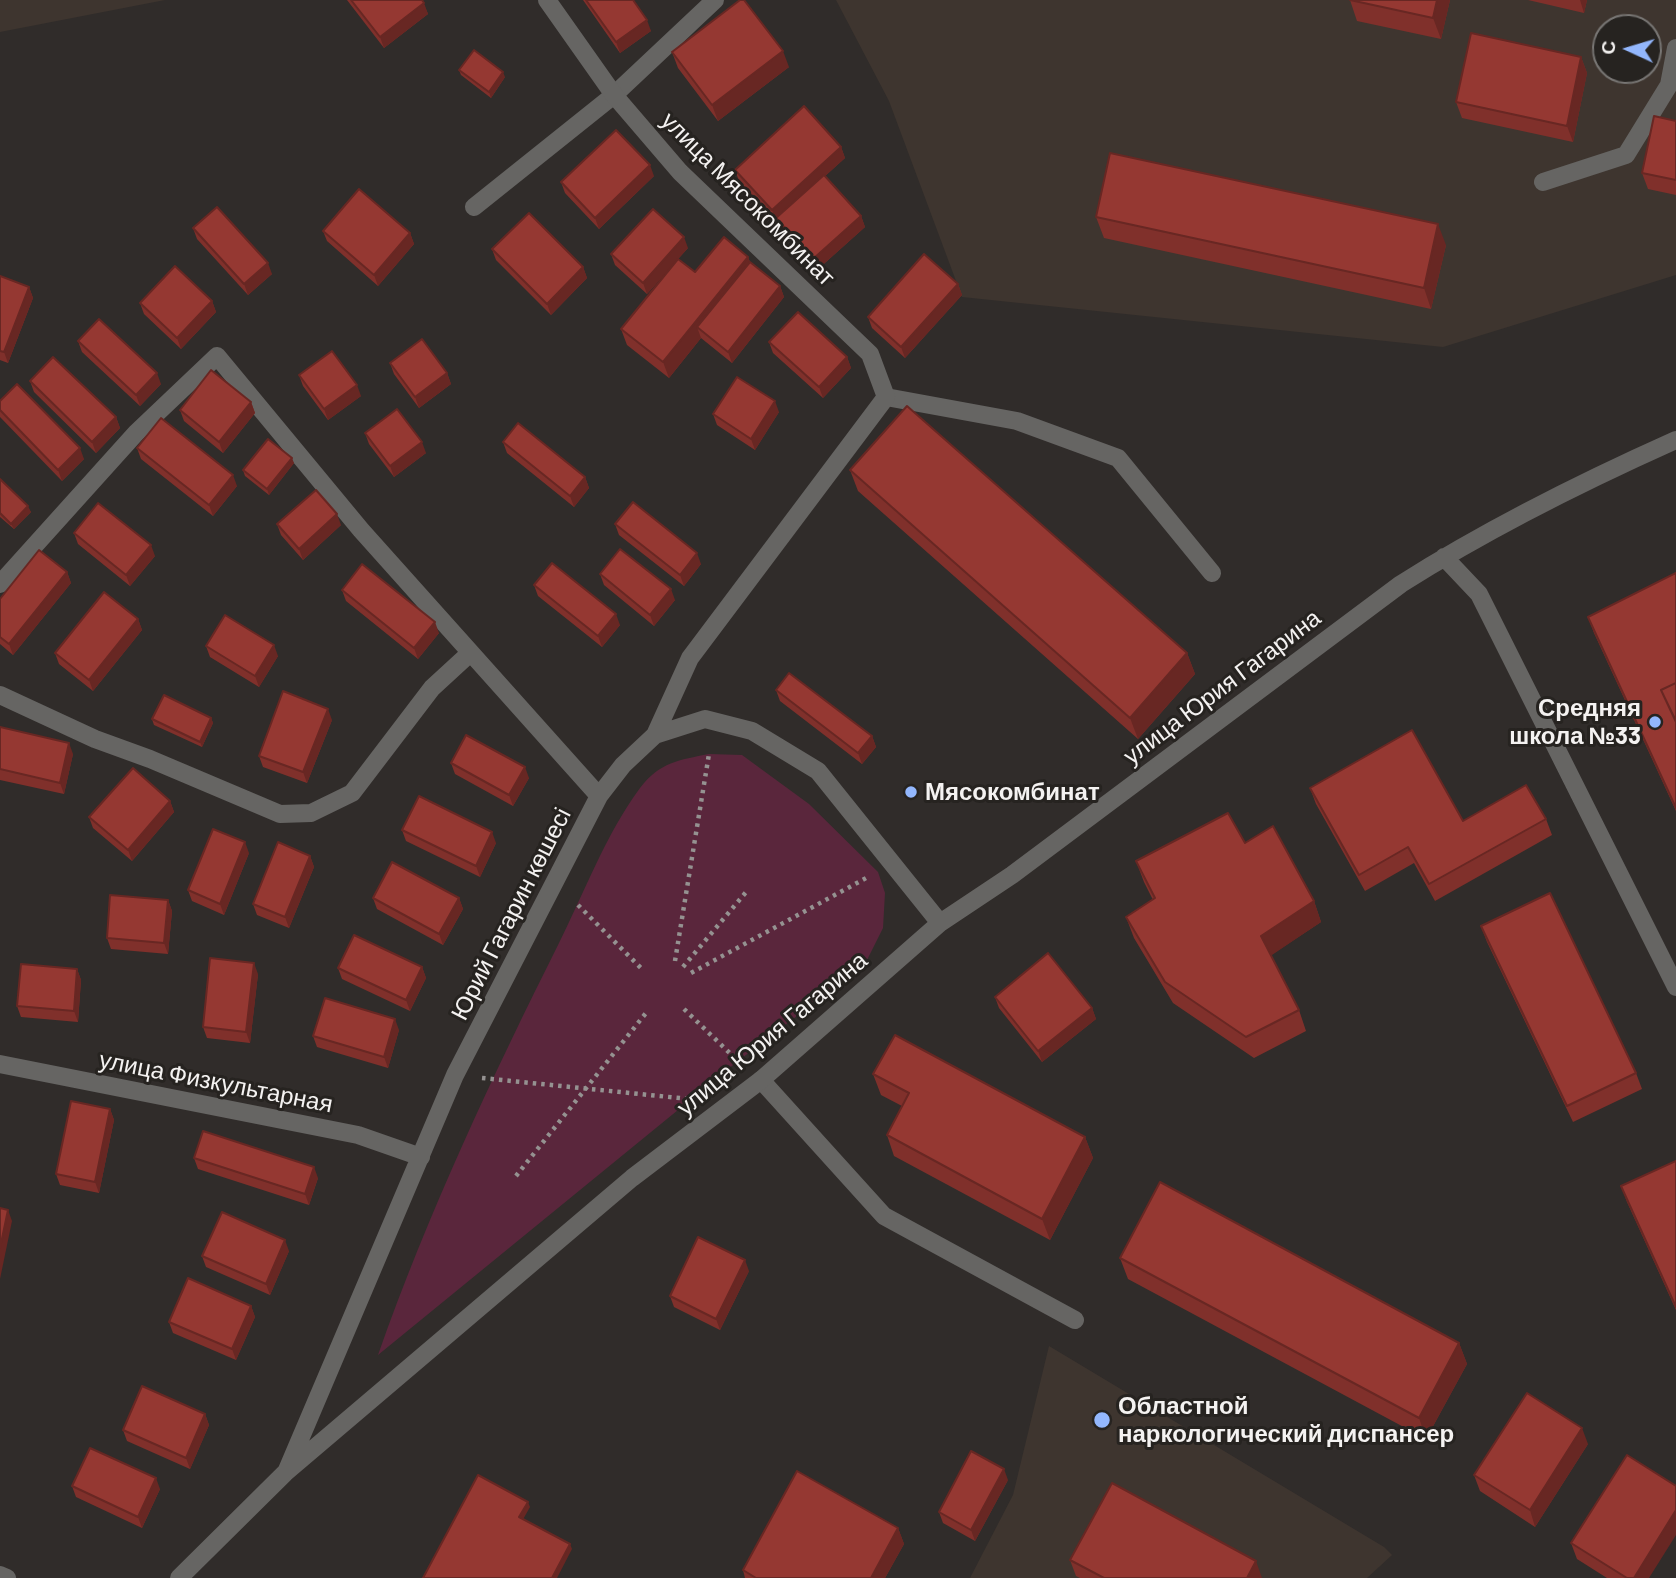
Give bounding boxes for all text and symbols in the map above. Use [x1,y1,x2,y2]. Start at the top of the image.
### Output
north arrow [1592,14,1662,84]
text: С [1596,40,1619,55]
street label: улица Мясокомбинат [655,106,841,292]
street label: улица Юрия Гагарина [1118,603,1326,771]
place label: Средняя школа №33 [1509,694,1641,750]
marker: Средняя школа №33 [1647,714,1663,730]
place label: Мясокомбинат [925,778,1100,806]
marker: Мясокомбинат [903,784,919,800]
street label: Юрий Гагарин көшесі [445,803,577,1025]
street label: улица Юрия Гагарина [671,946,873,1122]
street label: улица Физкультарная [97,1045,335,1119]
place label: Областной наркологический диспансер [1118,1392,1454,1448]
marker: Областной наркологический диспансер [1092,1410,1112,1430]

